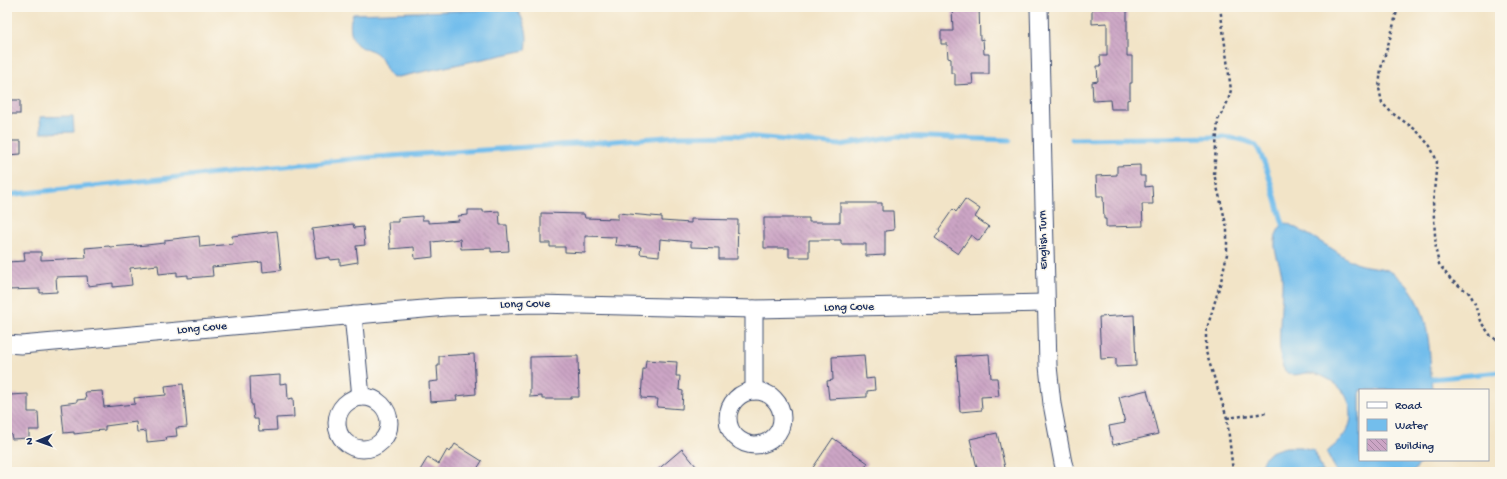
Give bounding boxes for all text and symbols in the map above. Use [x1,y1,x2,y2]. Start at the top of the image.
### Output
street label: English Turn [1036,210,1052,270]
street label: Long Cove [500,298,551,312]
street label: Long Cove [824,301,875,315]
street label: Long Cove [176,320,228,338]
legend [1359,389,1489,461]
text: Road [1395,400,1422,414]
text: Water [1395,420,1429,434]
north arrow [18,421,58,461]
text: N [24,437,36,445]
text: Building [1394,440,1434,454]

